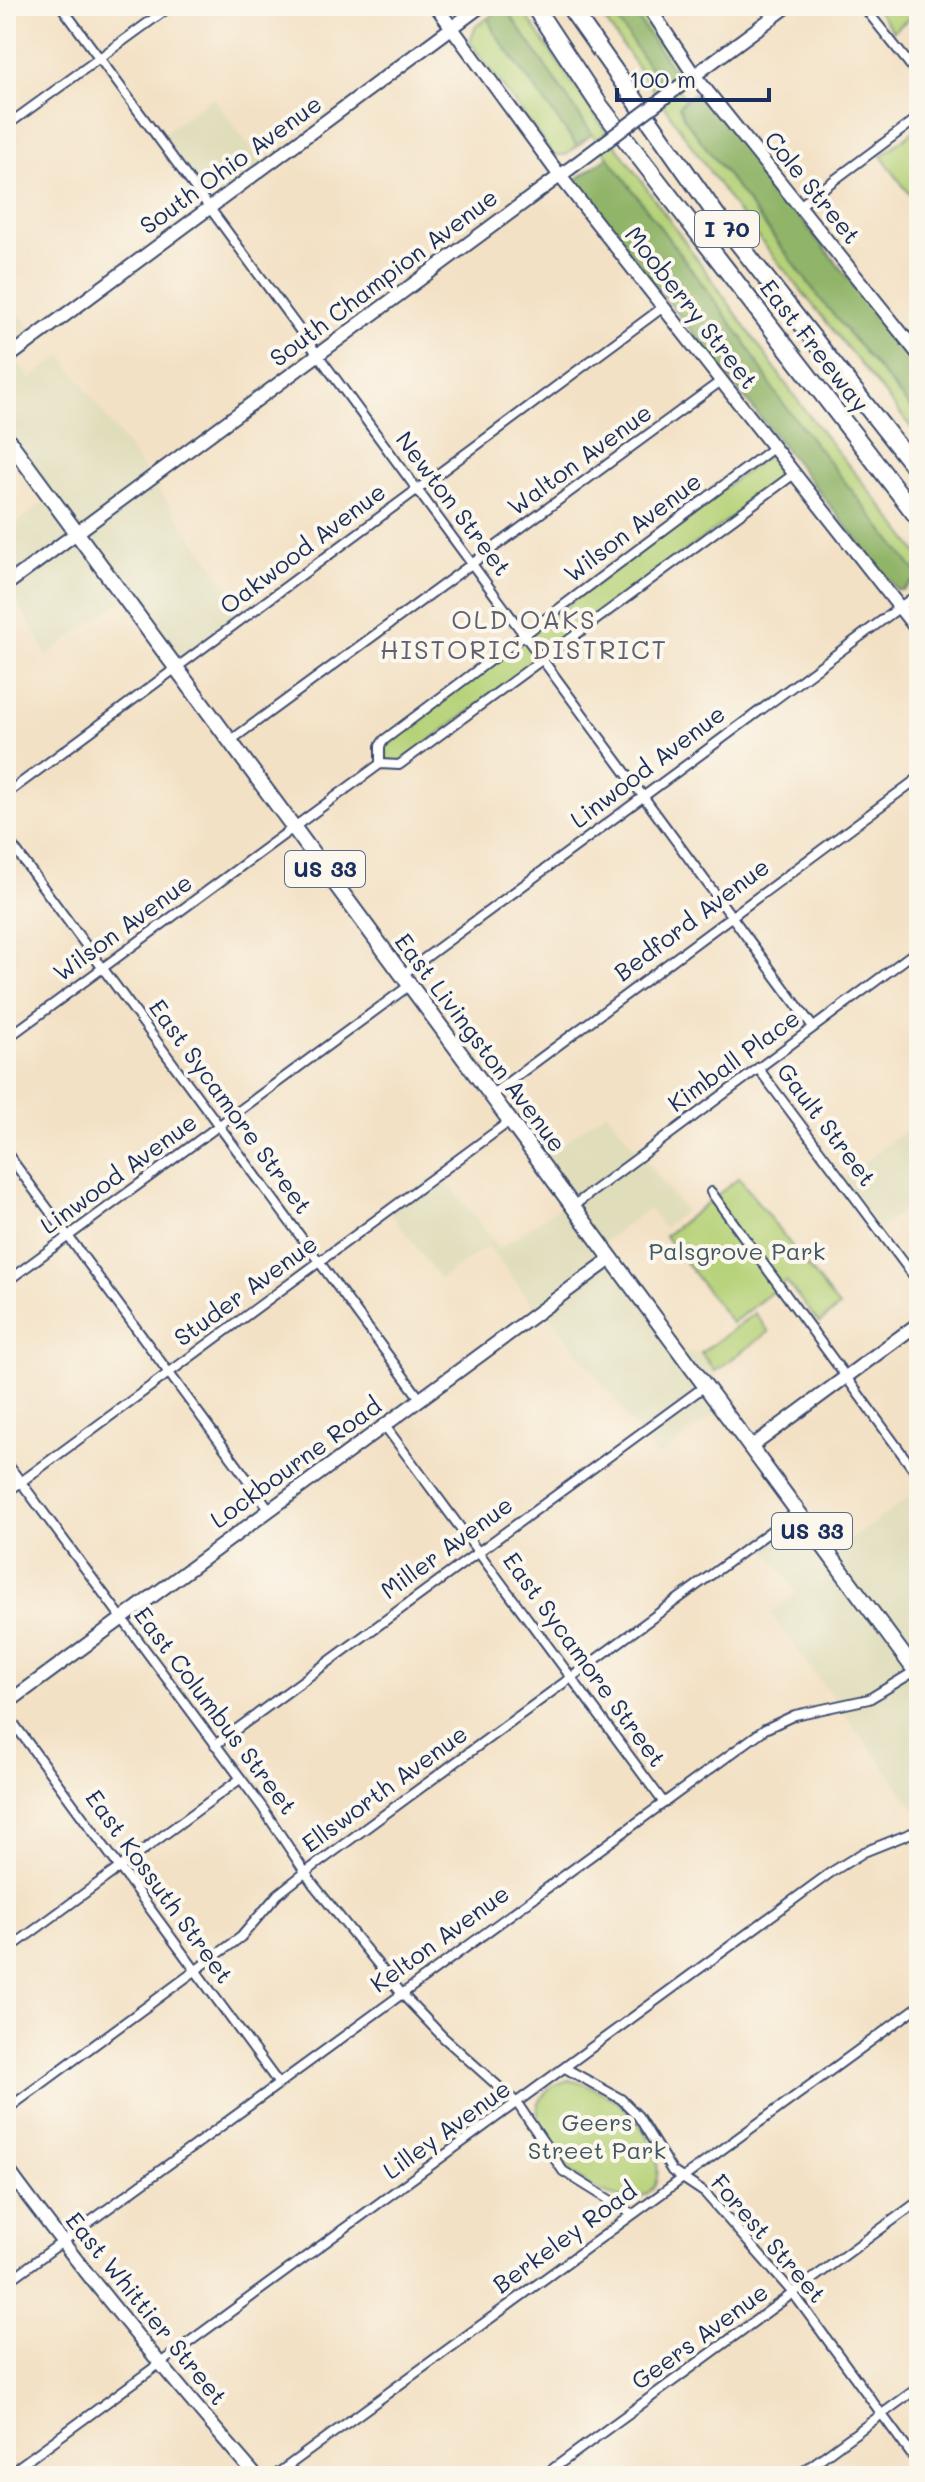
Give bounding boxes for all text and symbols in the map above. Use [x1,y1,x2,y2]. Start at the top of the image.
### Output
scale bar [617,52,769,102]
text: 100 m [629,63,696,94]
street label: South Ohio Avenue [133,87,327,240]
street label: Cole Street [758,124,868,250]
street label: South Champion Avenue [263,181,503,373]
road number: I 70 [695,211,759,247]
street label: Mooberry Street [619,219,765,395]
street label: East Freeway [754,273,877,418]
street label: Walton Avenue [501,396,657,522]
street label: Newton Street [390,425,519,582]
street label: Wilson Avenue [557,465,707,589]
street label: Oakwood Avenue [213,475,391,620]
district label: OLD OAKS HISTORIC DISTRICT [380,602,668,666]
street label: Linwood Avenue [563,697,731,834]
street label: Bedford Avenue [607,850,775,987]
road number: US 33 [285,851,365,887]
street label: Wilson Avenue [47,866,198,988]
street label: East Livingston Avenue [389,926,574,1158]
street label: East Sycamore Street [143,993,320,1220]
street label: Kimball Place [661,1002,805,1118]
street label: Gault Street [771,1056,884,1192]
street label: Linwood Avenue [34,1105,203,1240]
street label: Studer Avenue [167,1227,323,1352]
park label: Palsgrove Park [648,1235,826,1266]
street label: Lockbourne Road [203,1389,387,1534]
street label: Miller Avenue [374,1488,518,1605]
road number: US 33 [772,1513,852,1549]
street label: East Sycamore Street [497,1546,674,1773]
street label: East Columbus Street [128,1600,305,1820]
street label: Ellsworth Avenue [295,1717,473,1858]
street label: East Kossuth Street [79,1783,241,1989]
street label: Kelton Avenue [364,1877,515,1999]
street label: Lilley Avenue [376,2072,516,2185]
park label: Geers Street Park [528,2106,666,2165]
street label: Forest Street [705,2167,834,2309]
street label: Berkeley Road [486,2174,642,2299]
street label: East Whittier Street [60,2205,235,2411]
street label: Geers Avenue [625,2276,774,2396]

